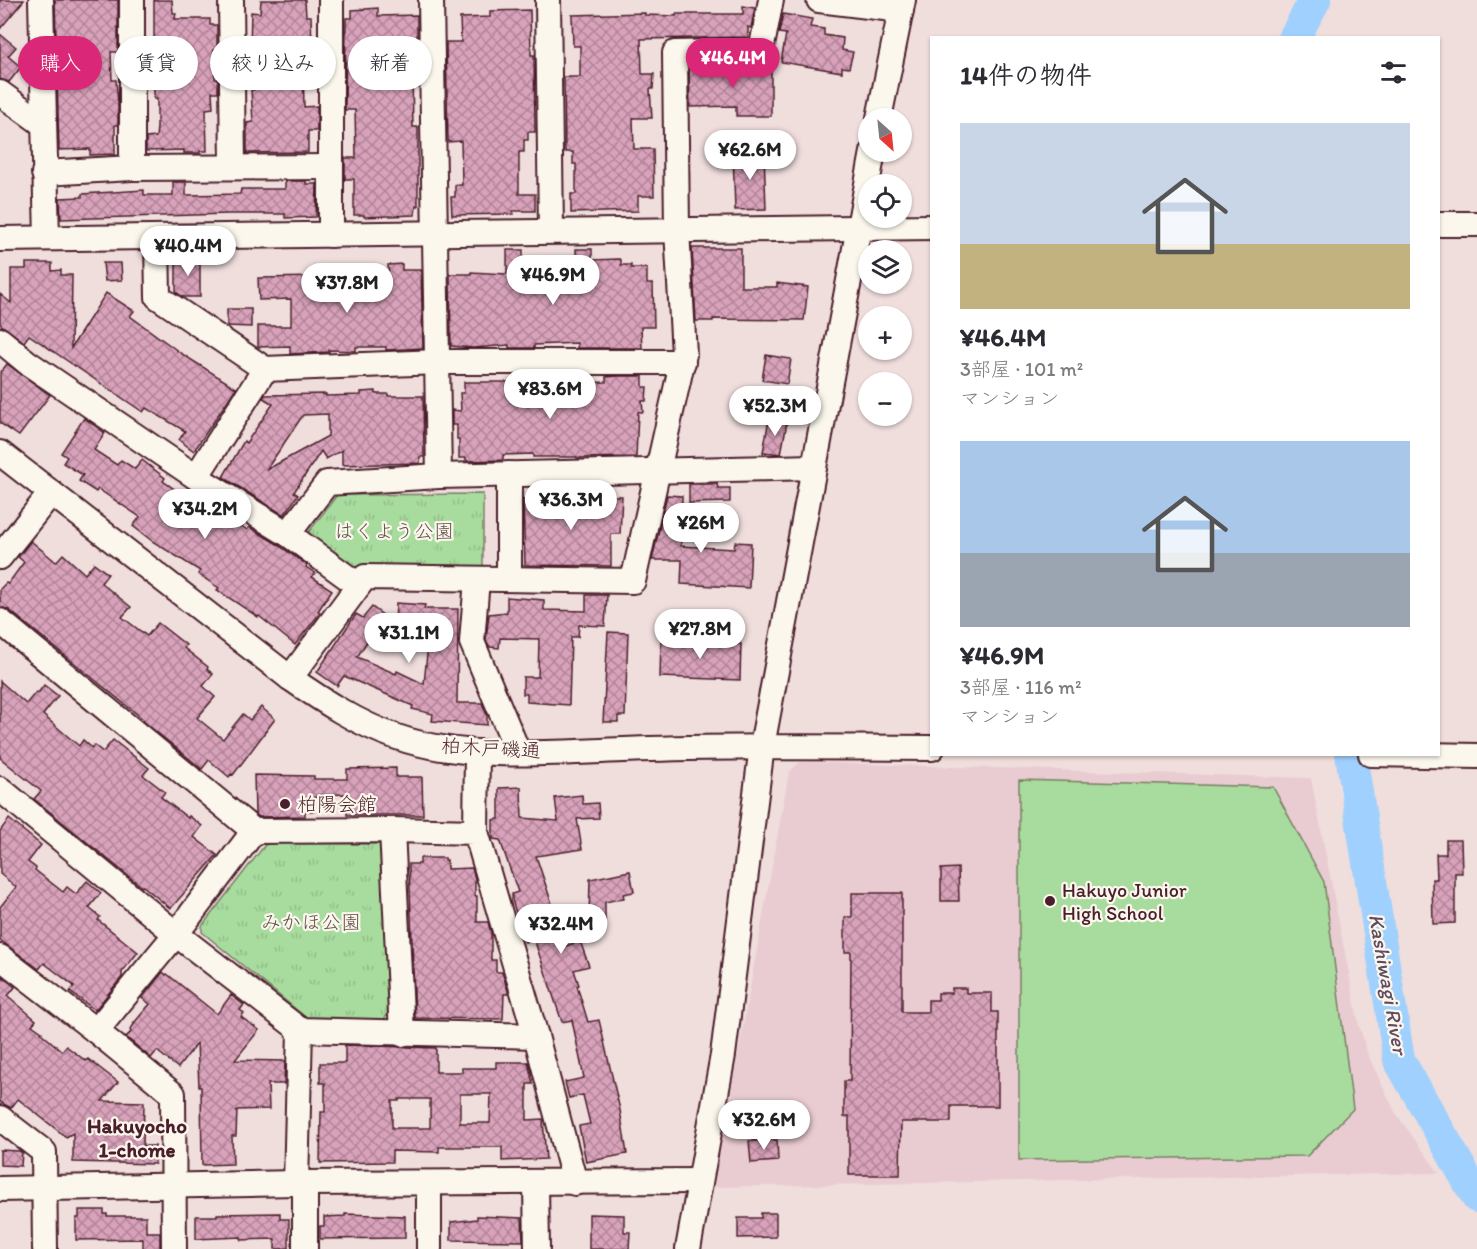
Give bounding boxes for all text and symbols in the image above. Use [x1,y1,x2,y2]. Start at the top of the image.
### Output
chip: 購入 [18,36,102,90]
chip: 賃貸 [114,36,198,90]
chip: 絞り込み [210,36,336,90]
chip: 新着 [348,36,432,90]
pin: ¥46.4M [684,38,782,89]
text: ¥46.4M [700,45,766,69]
icon: filters [1377,56,1410,89]
text: 14件の物件 [960,59,1092,91]
north arrow [858,108,912,162]
map controls [858,108,912,426]
pin: ¥62.6M [701,130,799,181]
text: ¥62.6M [718,137,782,161]
icon: home [1131,162,1239,270]
button: locate [858,174,912,228]
pin: ¥40.4M [139,226,237,277]
text: ¥40.4M [154,233,222,257]
button: layers [858,240,912,294]
pin: ¥46.9M [504,255,602,306]
text: ¥46.9M [521,262,585,286]
pin: ¥37.8M [298,263,396,314]
text: ¥37.8M [315,270,379,294]
button: + [858,306,912,360]
text: ¥46.4M [960,321,1046,353]
text: 3部屋 · 101 m² [960,357,1083,381]
pin: ¥83.6M [501,369,599,420]
button: − [858,372,912,426]
text: ¥83.6M [518,376,582,400]
pin: ¥52.3M [726,386,824,437]
text: マンション [960,386,1059,410]
text: ¥52.3M [743,393,807,417]
pin: ¥36.3M [522,480,620,531]
icon: home [1131,480,1239,588]
text: ¥36.3M [539,487,603,511]
pin: ¥34.2M [156,489,254,540]
text: ¥34.2M [172,496,238,520]
pin: ¥26M [665,503,737,554]
text: ¥26M [677,510,725,534]
park label: はくよう公園 [334,519,454,543]
pin: ¥27.8M [651,609,749,660]
pin: ¥31.1M [360,613,458,664]
text: ¥27.8M [668,616,732,640]
text: ¥31.1M [378,620,440,644]
text: ¥46.9M [960,639,1044,671]
text: 3部屋 · 116 m² [960,675,1081,699]
text: マンション [960,704,1059,728]
street label: 柏木戸磯通 [440,733,542,763]
place label: 柏陽会館 [297,792,377,816]
marker: 柏陽会館 [278,797,292,811]
place label: Hakuyo Junior High School [1062,878,1187,925]
marker: Hakuyo Junior High School [1043,894,1057,908]
pin: ¥32.4M [512,904,610,955]
park label: みかほ公園 [261,910,361,934]
text: ¥32.4M [528,911,594,935]
water label: Kashiwagi River [1364,912,1414,1059]
pin: ¥32.6M [715,1100,813,1151]
text: ¥32.6M [732,1107,796,1131]
district label: Hakuyocho 1-chome [87,1113,187,1162]

